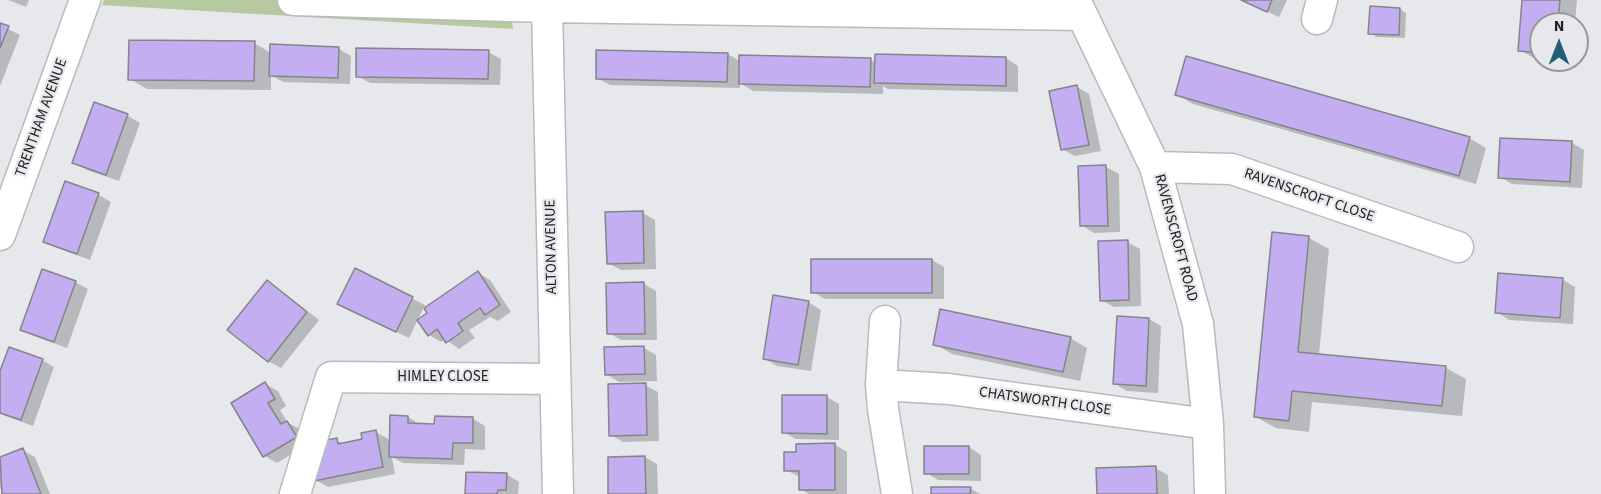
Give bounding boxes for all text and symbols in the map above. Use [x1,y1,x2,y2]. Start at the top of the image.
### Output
north arrow [1529,12,1589,72]
text: N [1554,15,1564,37]
street label: TRENTHAM AVENUE [12,56,72,180]
street label: RAVENSCROFT CLOSE [1241,165,1377,227]
street label: RAVENSCROFT ROAD [1149,172,1201,304]
street label: ALTON AVENUE [542,199,562,295]
street label: HIMLEY CLOSE [397,369,489,387]
street label: CHATSWORTH CLOSE [978,384,1112,420]

